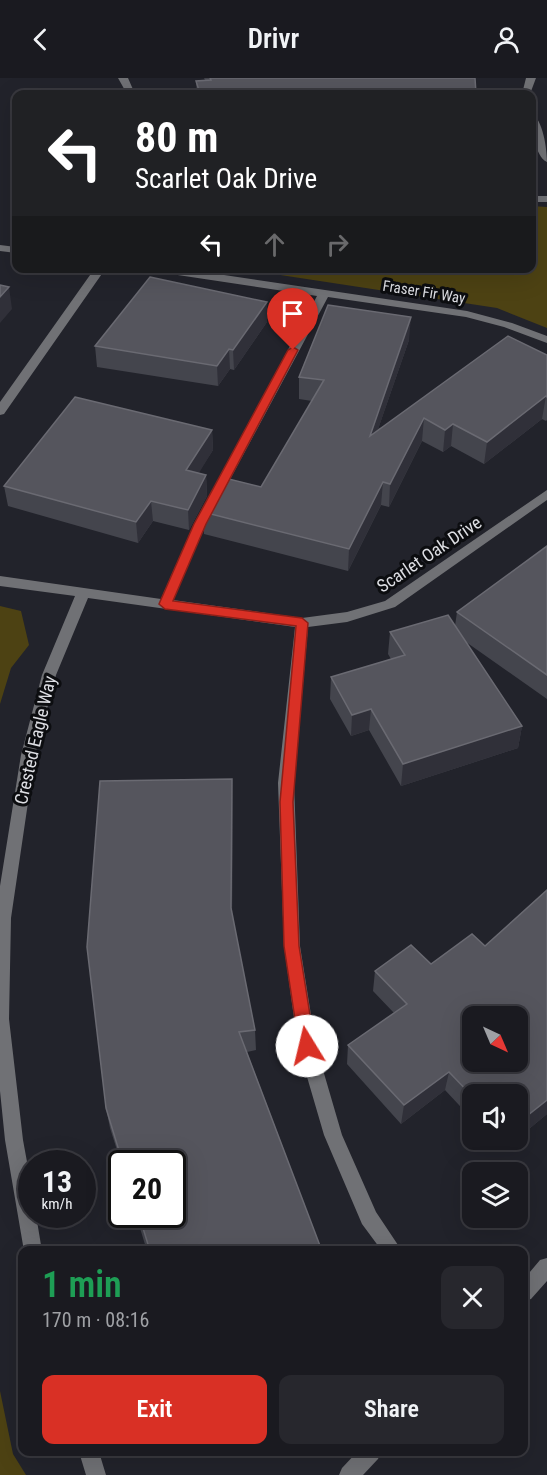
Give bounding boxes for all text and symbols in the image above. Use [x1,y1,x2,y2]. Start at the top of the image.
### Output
icon: back [24,23,57,56]
text: Drivr [248,23,299,55]
icon: person [490,23,523,56]
text: 80 m [135,113,218,162]
icon: left [36,114,114,192]
text: Scarlet Oak Drive [135,163,317,195]
icon: left [195,228,228,261]
icon: ahead [258,228,291,261]
icon: right [321,228,354,261]
street label: Fraser Fir Way [381,277,467,307]
pin [267,288,318,350]
icon: arrive [276,297,309,330]
street label: Scarlet Oak Drive [373,511,485,597]
street label: Crested Eagle Way [10,673,60,806]
north arrow [462,1006,528,1072]
map controls [462,1006,528,1228]
position arrow [275,1014,339,1078]
button: sound [462,1084,528,1150]
speed limit sign: 20 [108,1150,186,1228]
button: layers [462,1162,528,1228]
text: 13 [42,1164,72,1199]
text: km/h [42,1195,72,1213]
text: 1 min [42,1264,122,1306]
button: close [441,1266,504,1329]
text: 170 m · 08:16 [42,1308,149,1332]
button: Exit [42,1375,267,1444]
button: Share [279,1375,504,1444]

